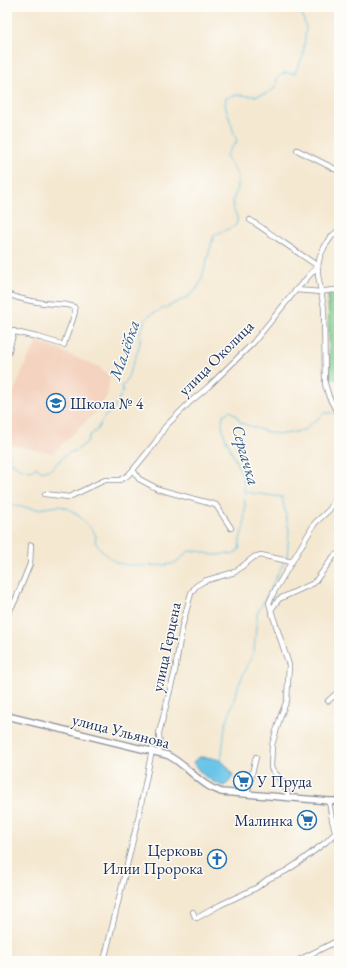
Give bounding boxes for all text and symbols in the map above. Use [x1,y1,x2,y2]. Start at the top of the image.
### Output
street label: улица Околица [174,315,259,400]
water label: Малёбка [103,317,145,384]
school or university icon: Школа № 4 [45,392,67,414]
place label: Школа № 4 [70,393,144,414]
water label: Сергачка [227,422,265,488]
street label: улица Герцена [146,600,186,694]
street label: улица Ульянова [70,709,173,753]
supermarket icon: У Пруда [232,770,254,792]
place label: У Пруда [256,771,312,792]
supermarket icon: Малинка [296,809,318,831]
place label: Малинка [234,810,294,831]
place label: Церковь Илии Пророка [103,840,204,879]
church icon: Церковь Илии Пророка [206,848,228,870]

